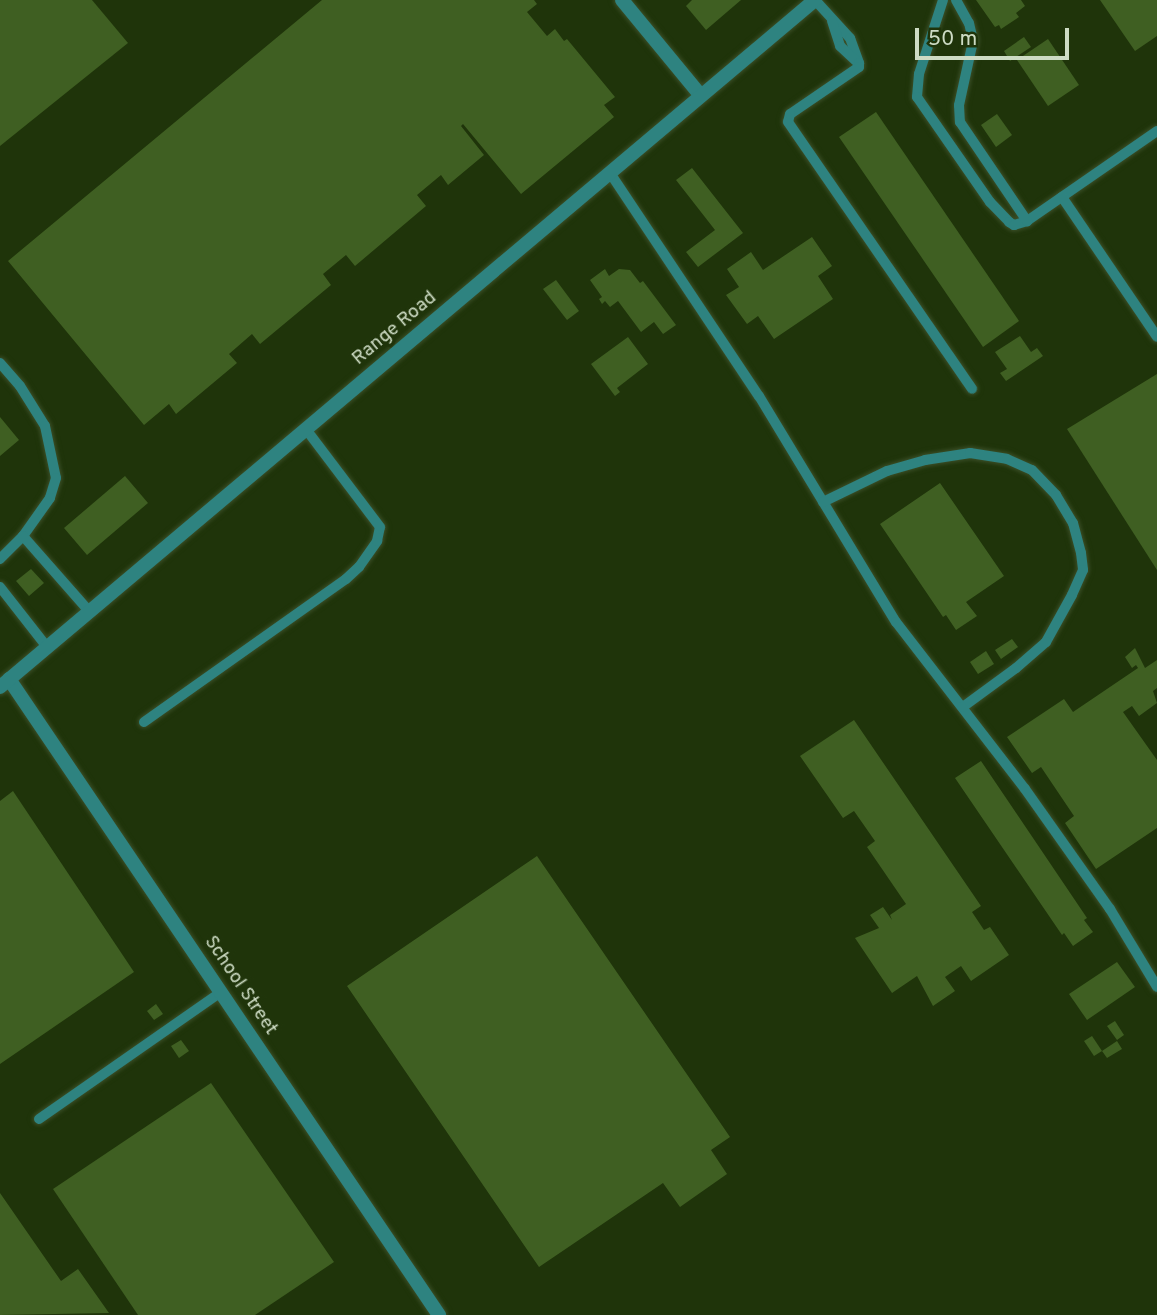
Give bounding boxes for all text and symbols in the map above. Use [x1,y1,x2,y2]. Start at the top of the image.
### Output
scale bar [919,14,1073,58]
text: 50 m [928,26,977,53]
street label: Range Road [348,287,442,371]
street label: School Street [198,932,282,1040]

